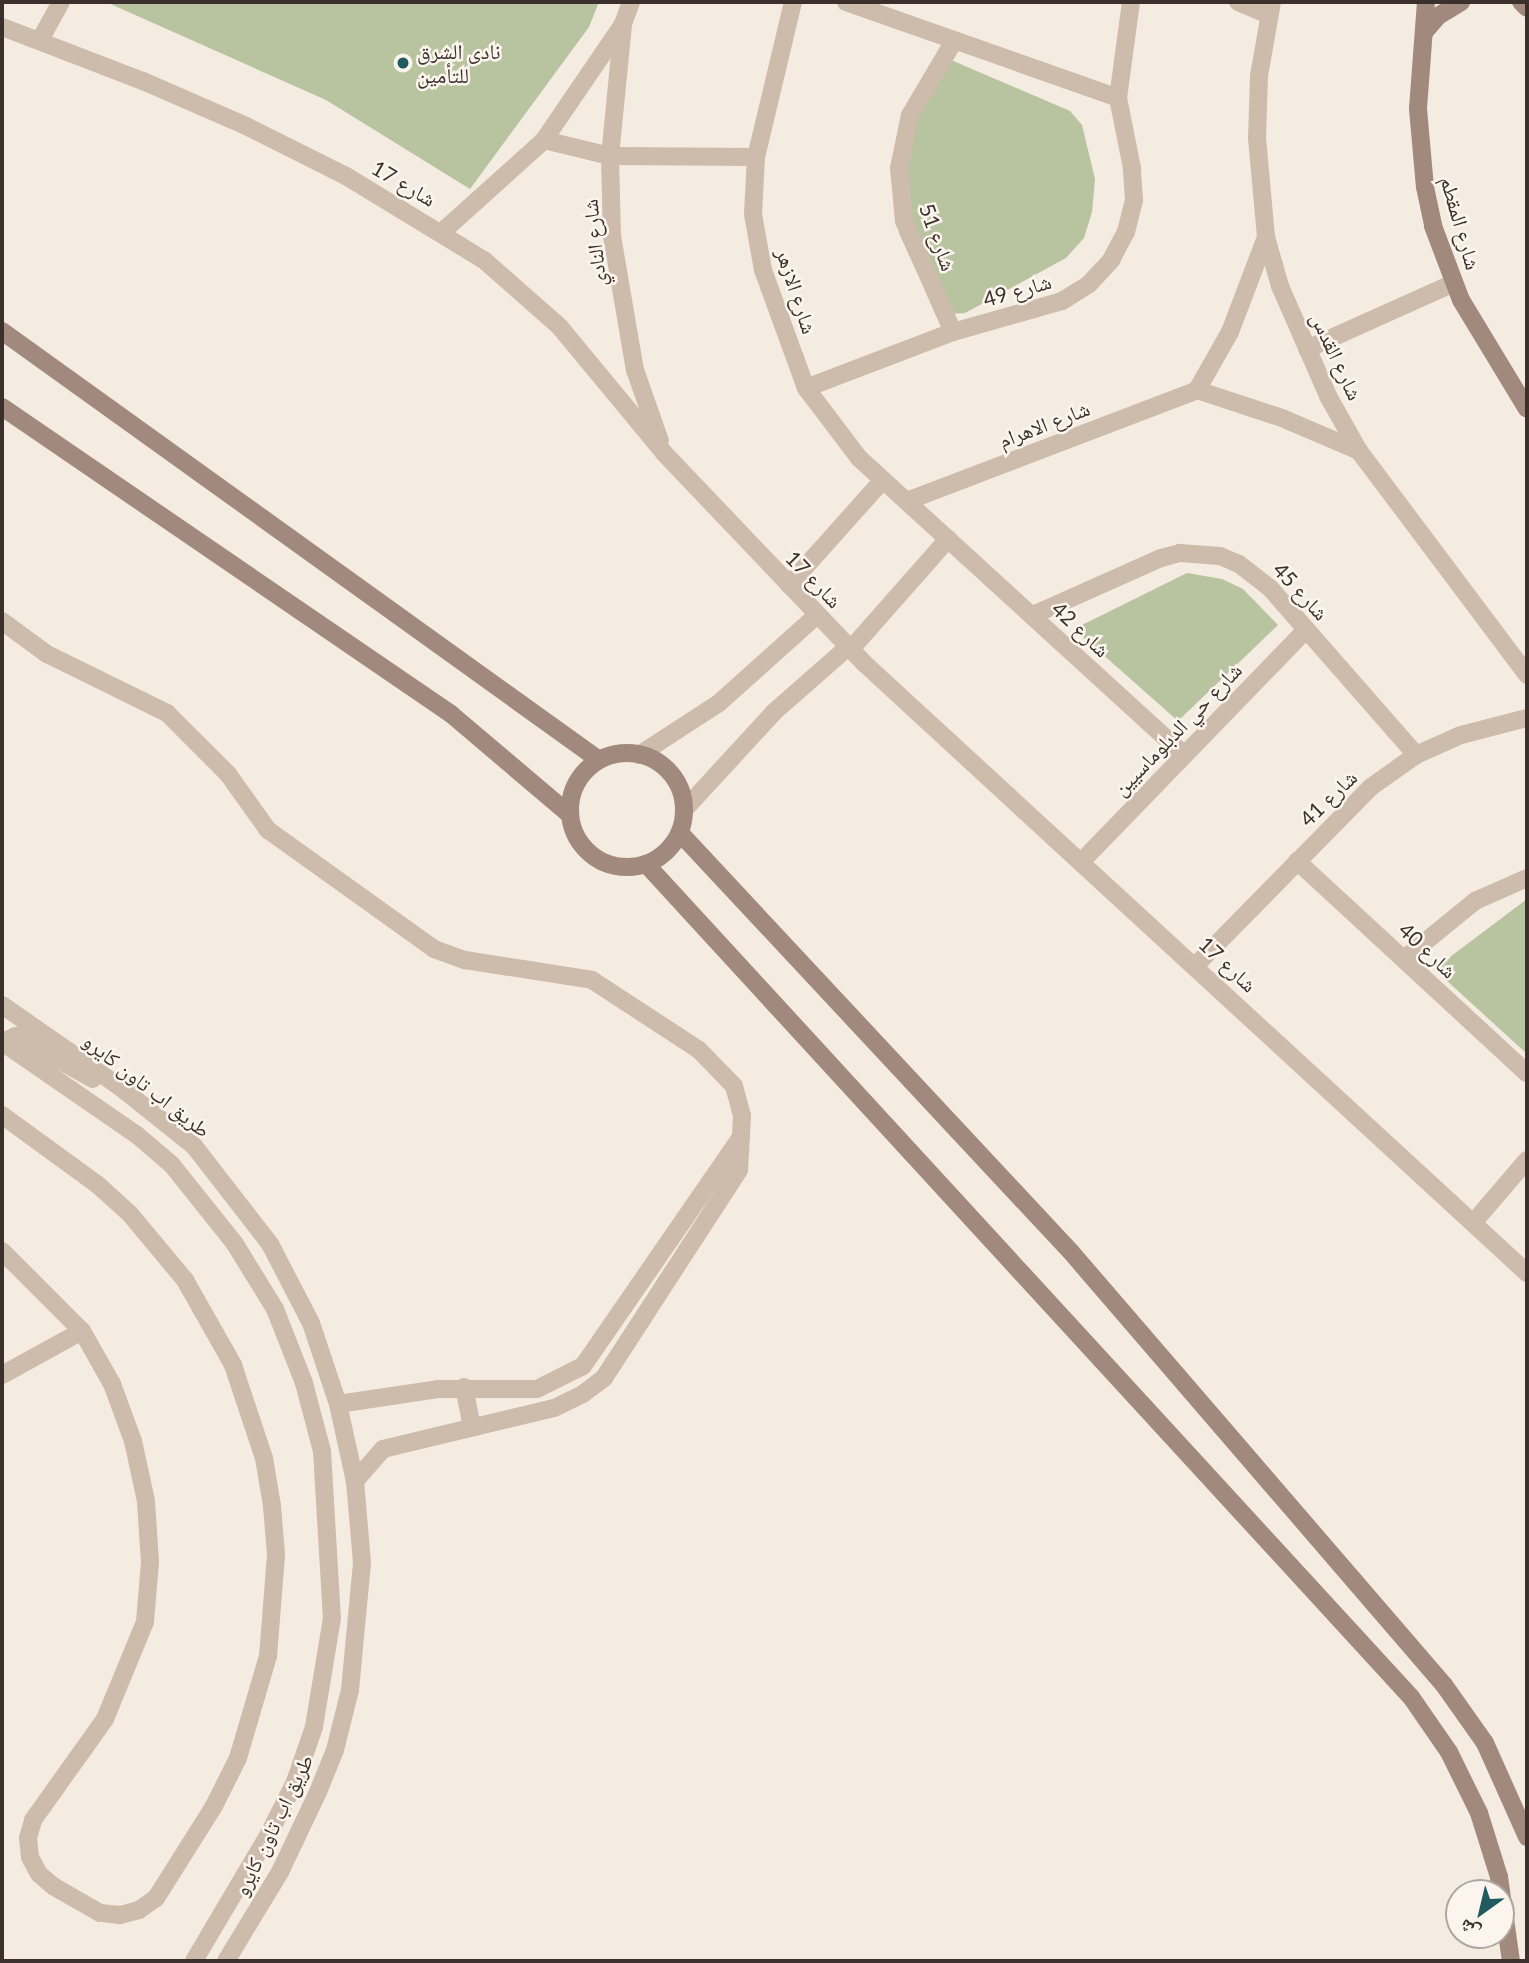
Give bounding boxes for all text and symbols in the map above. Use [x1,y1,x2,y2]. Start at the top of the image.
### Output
place label: نادى الشرق للتأمين [417,38,501,88]
marker: نادى الشرق للتأمين [395,55,411,71]
street label: شارع 17 [368,155,440,211]
street label: شارع المقطم [1436,173,1486,273]
street label: شارع النادي [577,198,611,288]
street label: شارع 51 [914,200,962,274]
street label: شارع الازهر [771,245,823,337]
street label: شارع 49 [980,268,1054,312]
street label: شارع القدس [1306,308,1368,404]
street label: شارع الاهرام [995,395,1093,453]
street label: شارع 17 [781,545,847,613]
street label: شارع 45 [1268,557,1334,625]
street label: شارع 42 [1047,596,1115,662]
street label: شارع حي الدبلوماسيين [1107,657,1247,801]
street label: شارع 41 [1294,765,1362,831]
street label: شارع 40 [1394,917,1462,983]
street label: شارع 17 [1194,931,1262,997]
street label: طريق اب تاون كايرو [78,1027,216,1143]
street label: طريق اب تاون كايرو [228,1750,318,1900]
north arrow [1445,1879,1515,1949]
text: ش [1454,1915,1484,1945]

